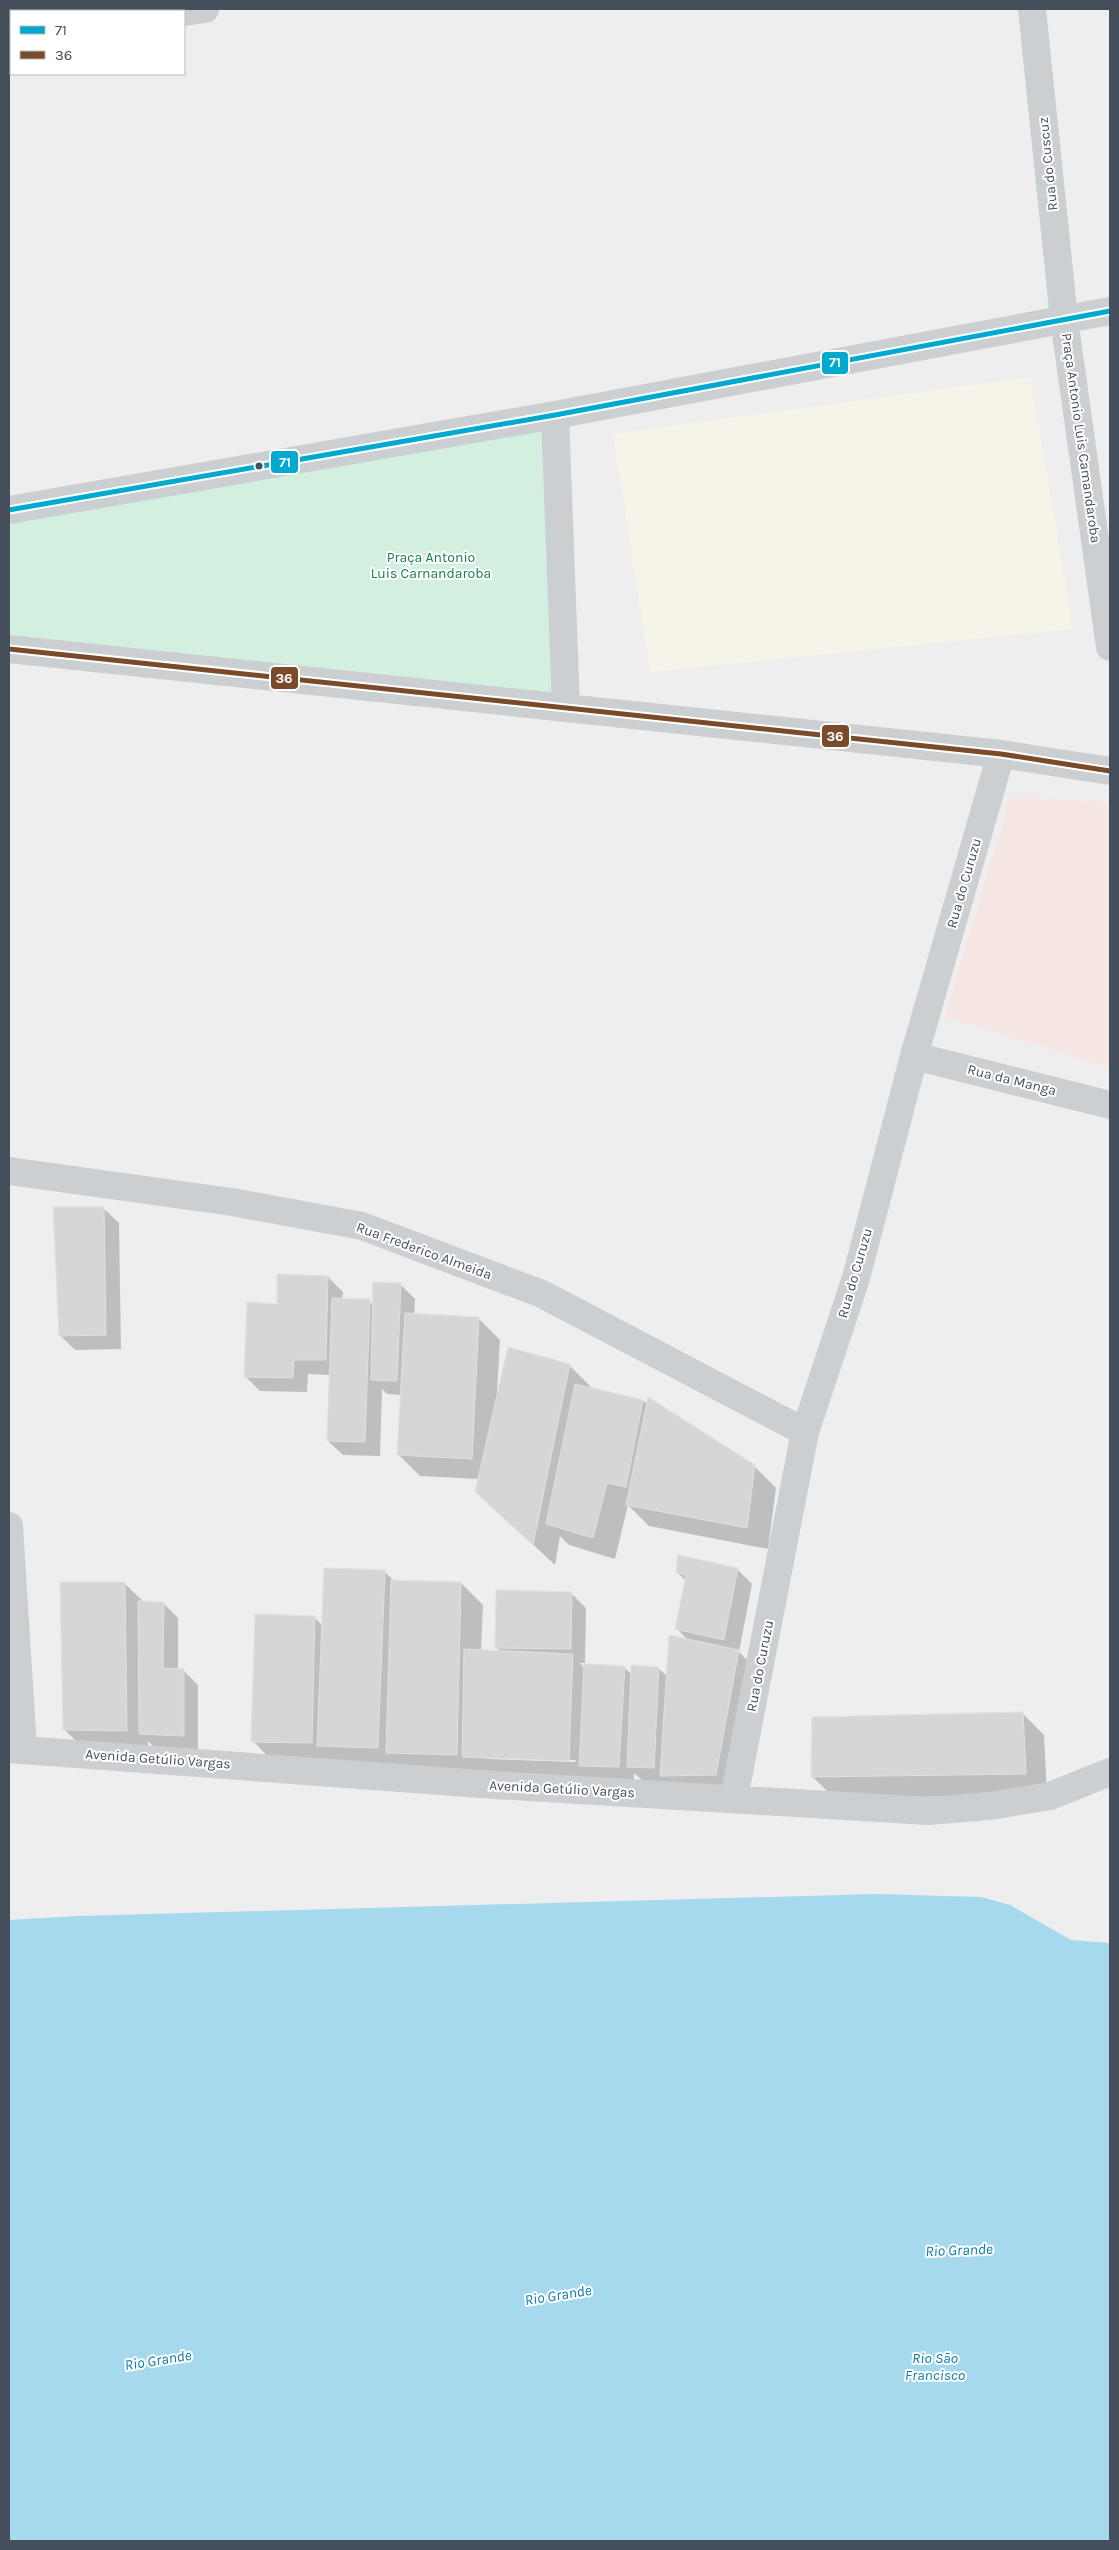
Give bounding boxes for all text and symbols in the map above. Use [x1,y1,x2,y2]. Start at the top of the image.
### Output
legend [10,10,185,75]
text: 71 [55,21,67,39]
text: 36 [55,46,72,64]
street label: Rua do Cuscuz [1035,116,1061,212]
street label: Praça Antonio Luis Camandaroba [1058,332,1104,544]
line badge: 71 [821,351,849,375]
text: 71 [829,354,841,371]
line badge: 71 [270,450,299,474]
text: 71 [279,454,291,471]
unlabelled marker [254,461,264,471]
park label: Praça Antonio Luis Carnandaroba [371,549,491,582]
line badge: 36 [270,666,299,690]
text: 36 [275,670,293,687]
line badge: 36 [821,724,850,748]
text: 36 [826,728,844,745]
street label: Rua do Curuzu [943,836,985,930]
street label: Rua da Manga [966,1061,1058,1099]
street label: Rua Frederico Almeida [354,1219,494,1283]
street label: Rua do Curuzu [834,1226,876,1320]
street label: Rua do Curuzu [743,1619,777,1713]
street label: Avenida Getúlio Vargas [85,1745,231,1773]
street label: Avenida Getúlio Vargas [489,1777,635,1801]
water label: Rio Grande [925,2240,993,2260]
water label: Rio Grande [523,2281,593,2309]
water label: Rio Grande [123,2346,193,2374]
water label: Rio São Francisco [905,2349,966,2384]

